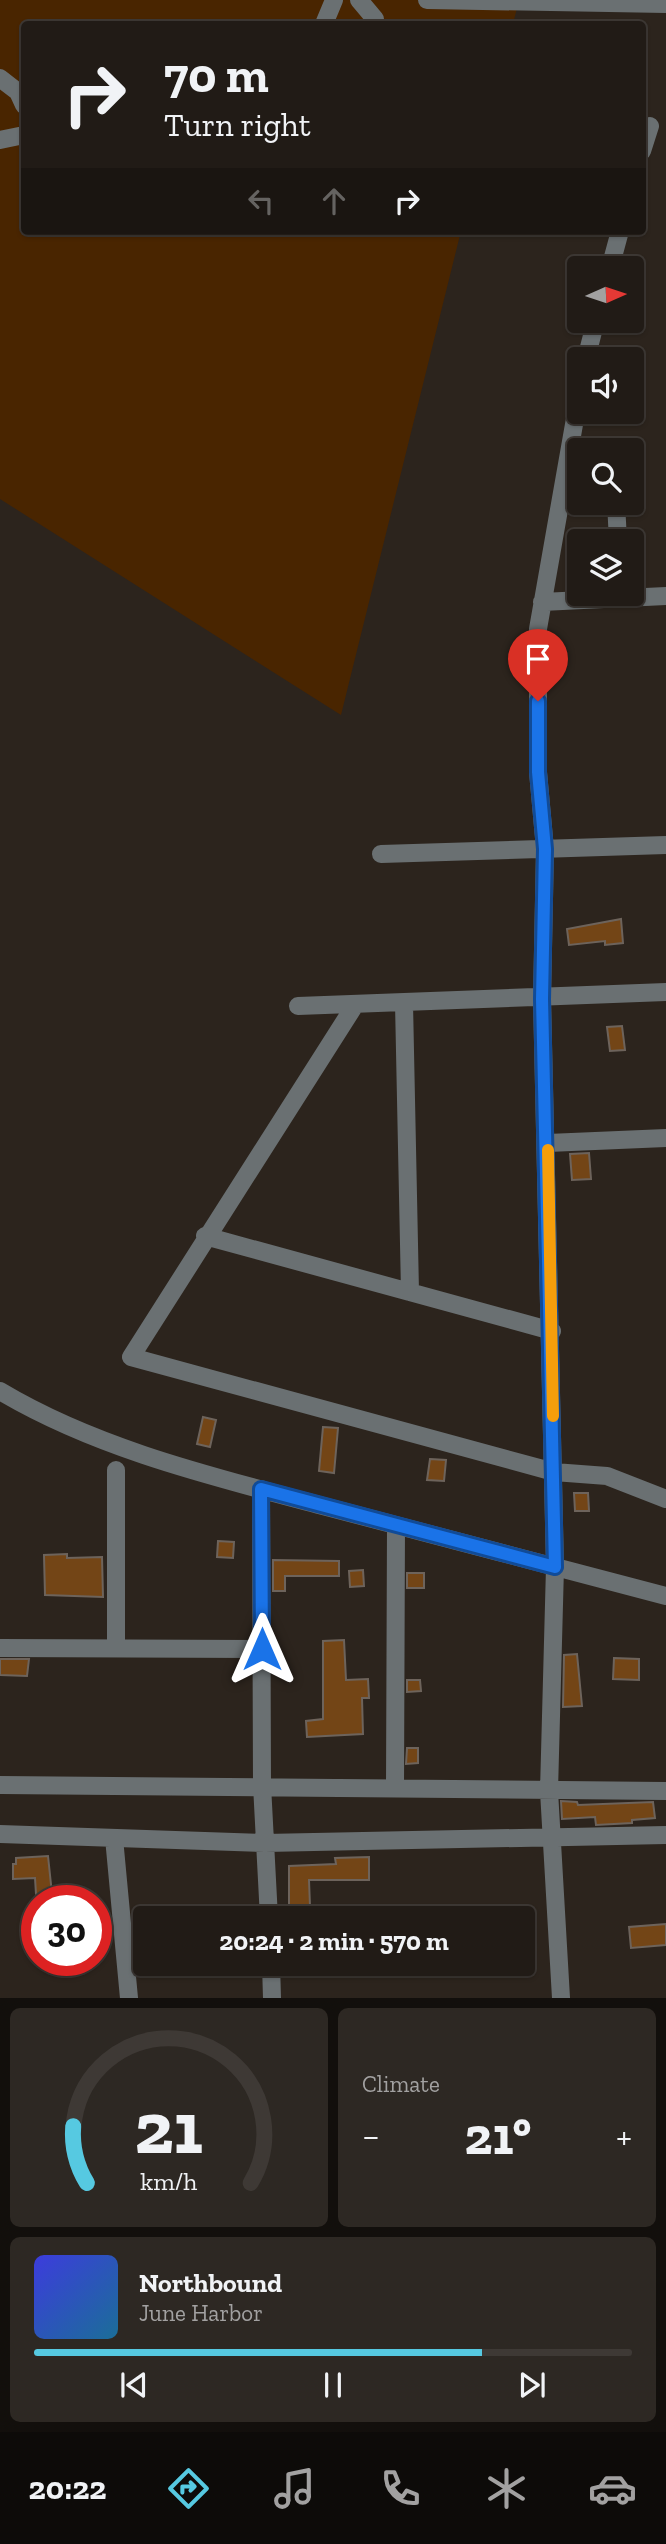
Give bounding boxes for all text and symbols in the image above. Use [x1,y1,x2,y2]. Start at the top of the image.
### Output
text: 70 m [164,46,269,105]
icon: right [49,49,140,140]
text: Turn right [164,106,311,144]
icon: left [242,182,280,220]
icon: ahead [315,182,353,220]
icon: right [388,182,426,220]
north arrow [567,256,644,332]
map controls [567,256,644,606]
button: sound [567,347,644,424]
button: search [567,438,644,515]
button: layers [567,529,644,606]
pin [508,629,568,701]
icon: arrive [519,640,557,678]
position arrow [225,1612,299,1686]
speed limit sign: 30 [21,1885,112,1976]
text: 20:24 · 2 min · 570 m [219,1925,449,1957]
text: Climate [362,2070,440,2098]
text: 21 [135,2085,203,2173]
text: 21° [464,2105,531,2167]
text: − [362,2113,380,2159]
text: + [616,2113,632,2159]
text: km/h [140,2166,198,2196]
text: Northbound [139,2267,282,2299]
text: June Harbor [139,2299,263,2327]
icon: previous [115,2366,153,2404]
icon: pause [314,2366,352,2404]
icon: next [513,2366,551,2404]
icon: directions [164,2464,213,2513]
icon: music [270,2464,319,2513]
icon: phone [376,2464,425,2513]
icon: climate [482,2464,531,2513]
icon: car [588,2464,637,2513]
text: 20:22 [29,2469,107,2507]

